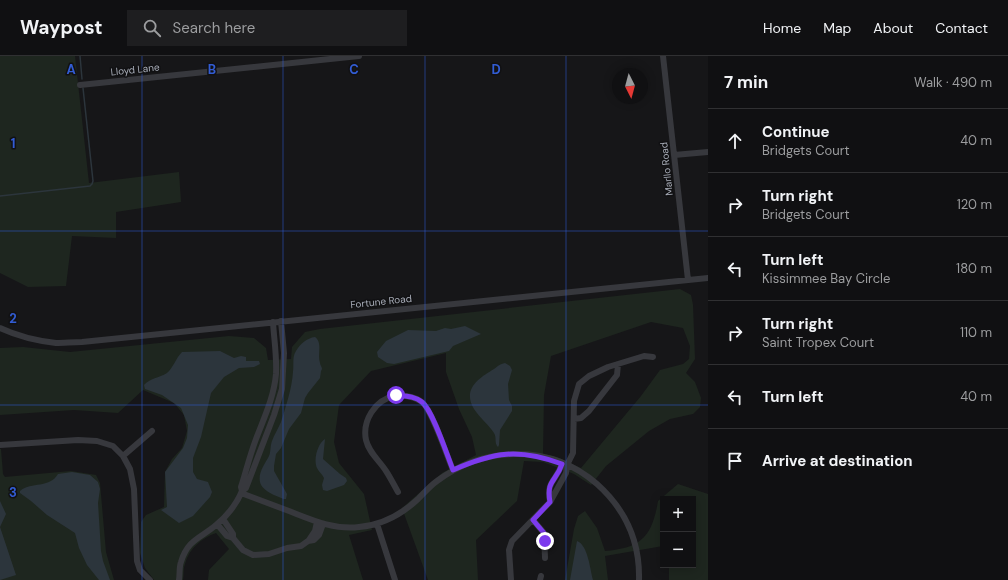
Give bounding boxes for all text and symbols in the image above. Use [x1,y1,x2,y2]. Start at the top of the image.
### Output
search box [127,10,407,46]
text: Waypost [20,15,103,40]
icon: search [141,17,163,39]
text: Search here [173,18,255,38]
text: Home [763,19,801,37]
text: Map [823,19,851,37]
text: About [873,19,913,37]
text: Contact [935,19,988,37]
street label: Lloyd Lane [110,60,161,79]
text: A [66,61,76,78]
text: B [208,61,216,78]
text: C [349,61,359,78]
text: D [491,61,501,78]
north arrow [612,68,648,104]
text: 7 min [724,71,768,93]
text: Walk · 490 m [914,74,992,91]
text: Continue [762,122,830,142]
icon: ahead [724,130,746,152]
text: 40 m [960,132,992,149]
text: 1 [11,135,15,152]
street label: Marllo Road [657,141,676,196]
text: Bridgets Court [762,142,850,159]
text: Turn right [762,186,833,206]
icon: right [724,194,746,216]
text: 120 m [957,196,992,213]
text: Bridgets Court [762,206,850,223]
text: Turn left [762,250,823,270]
icon: left [724,258,746,280]
text: 180 m [956,260,992,277]
text: Kissimmee Bay Circle [762,270,890,287]
street label: Fortune Road [350,292,412,311]
text: 2 [9,310,17,327]
text: Turn right [762,314,833,334]
icon: right [724,322,746,344]
text: 110 m [960,324,992,341]
text: Saint Tropex Court [762,334,874,351]
route start [387,386,405,404]
icon: left [724,386,746,408]
text: Turn left [762,387,823,407]
text: 40 m [960,388,992,405]
icon: arrive [724,450,746,472]
text: Arrive at destination [762,451,913,471]
text: 3 [9,484,17,501]
map controls [660,496,696,568]
button: + [660,496,696,532]
route end [536,532,554,550]
button: − [660,532,696,568]

